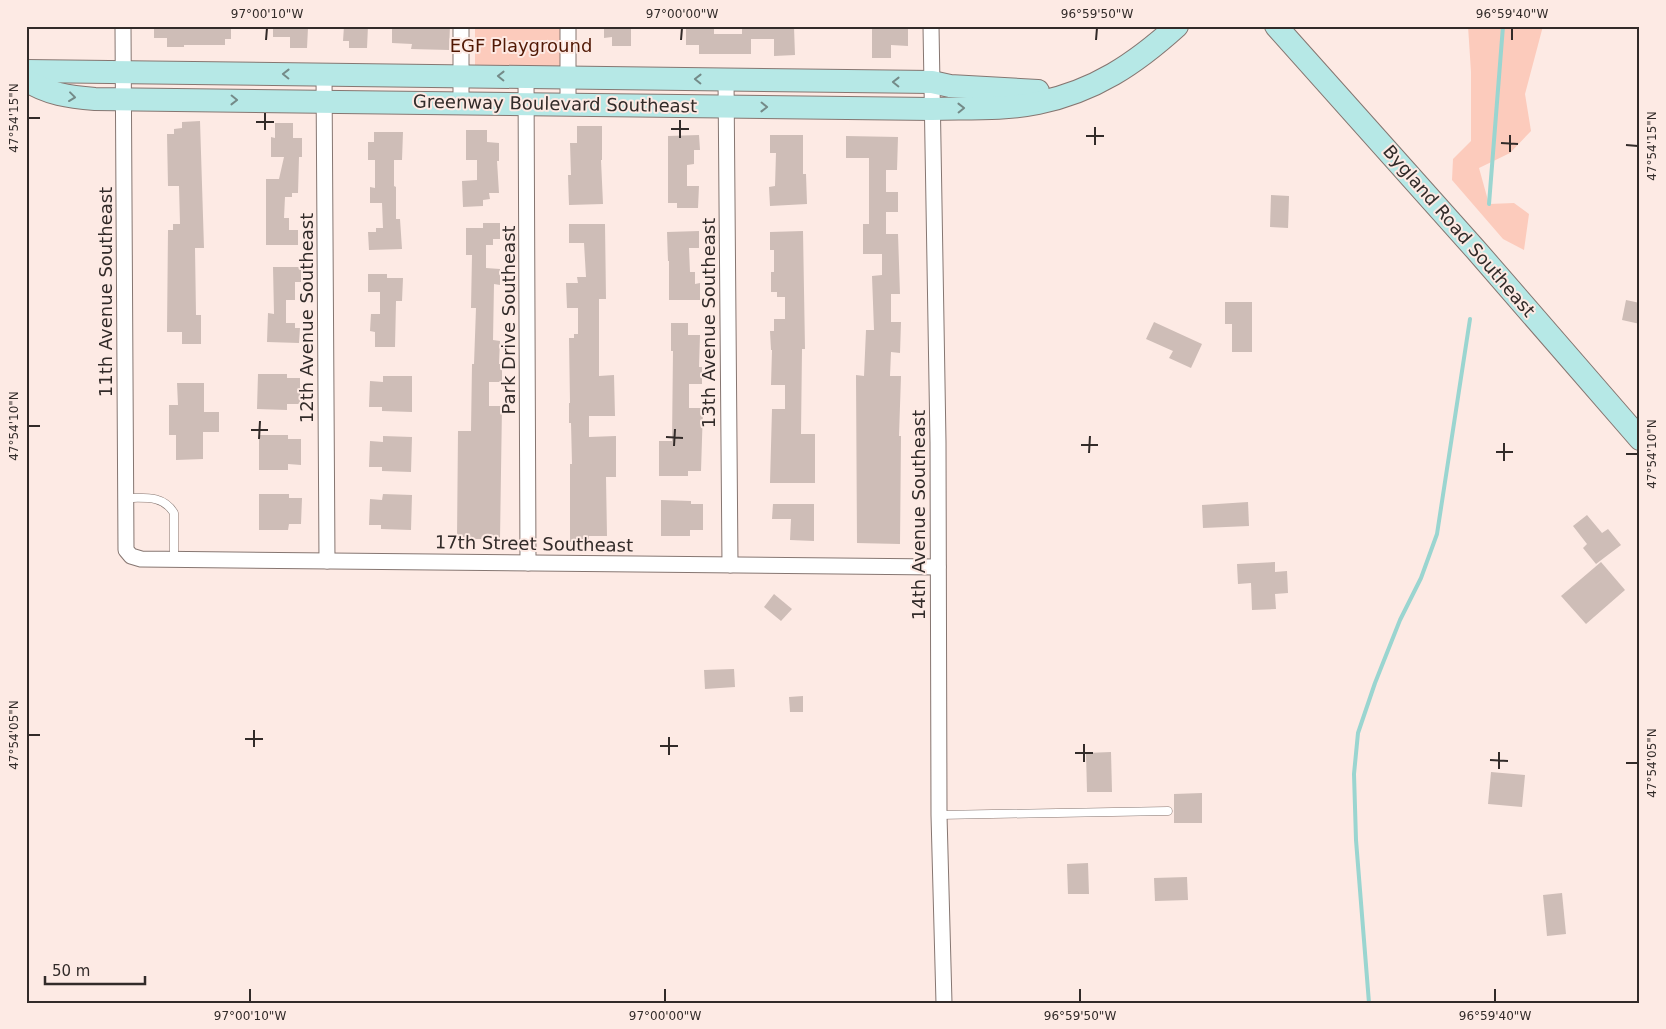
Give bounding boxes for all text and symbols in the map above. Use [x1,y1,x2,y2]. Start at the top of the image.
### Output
text: 97°00'10"W [231,7,303,21]
text: 97°00'00"W [646,7,718,21]
text: 96°59'50"W [1061,7,1133,21]
text: 96°59'40"W [1476,7,1548,21]
park label: EGF Playground [450,35,592,56]
one-way arrow [282,69,290,79]
one-way arrow [497,71,505,82]
one-way arrow [694,74,702,84]
one-way arrow [892,77,900,87]
text: 47°54'15"N [7,83,21,153]
one-way arrow [68,91,76,102]
street label: Greenway Boulevard Southeast [413,91,697,116]
one-way arrow [230,95,238,106]
one-way arrow [760,102,768,112]
one-way arrow [958,103,966,114]
text: 47°54'15"N [1645,111,1659,181]
street label: Bygland Road Southeast [1379,140,1540,321]
street label: 11th Avenue Southeast [95,187,116,397]
street label: 12th Avenue Southeast [296,213,317,423]
street label: 13th Avenue Southeast [698,218,719,428]
street label: Park Drive Southeast [498,225,519,415]
text: 47°54'10"N [7,391,21,461]
street label: 14th Avenue Southeast [908,410,929,620]
text: 47°54'10"N [1645,419,1659,489]
street label: 17th Street Southeast [435,531,633,556]
text: 47°54'05"N [7,700,21,770]
text: 47°54'05"N [1645,728,1659,798]
scale bar [45,954,145,986]
text: 50 m [52,962,90,980]
text: 97°00'10"W [214,1009,286,1023]
text: 97°00'00"W [629,1009,701,1023]
text: 96°59'50"W [1044,1009,1116,1023]
text: 96°59'40"W [1459,1009,1531,1023]

